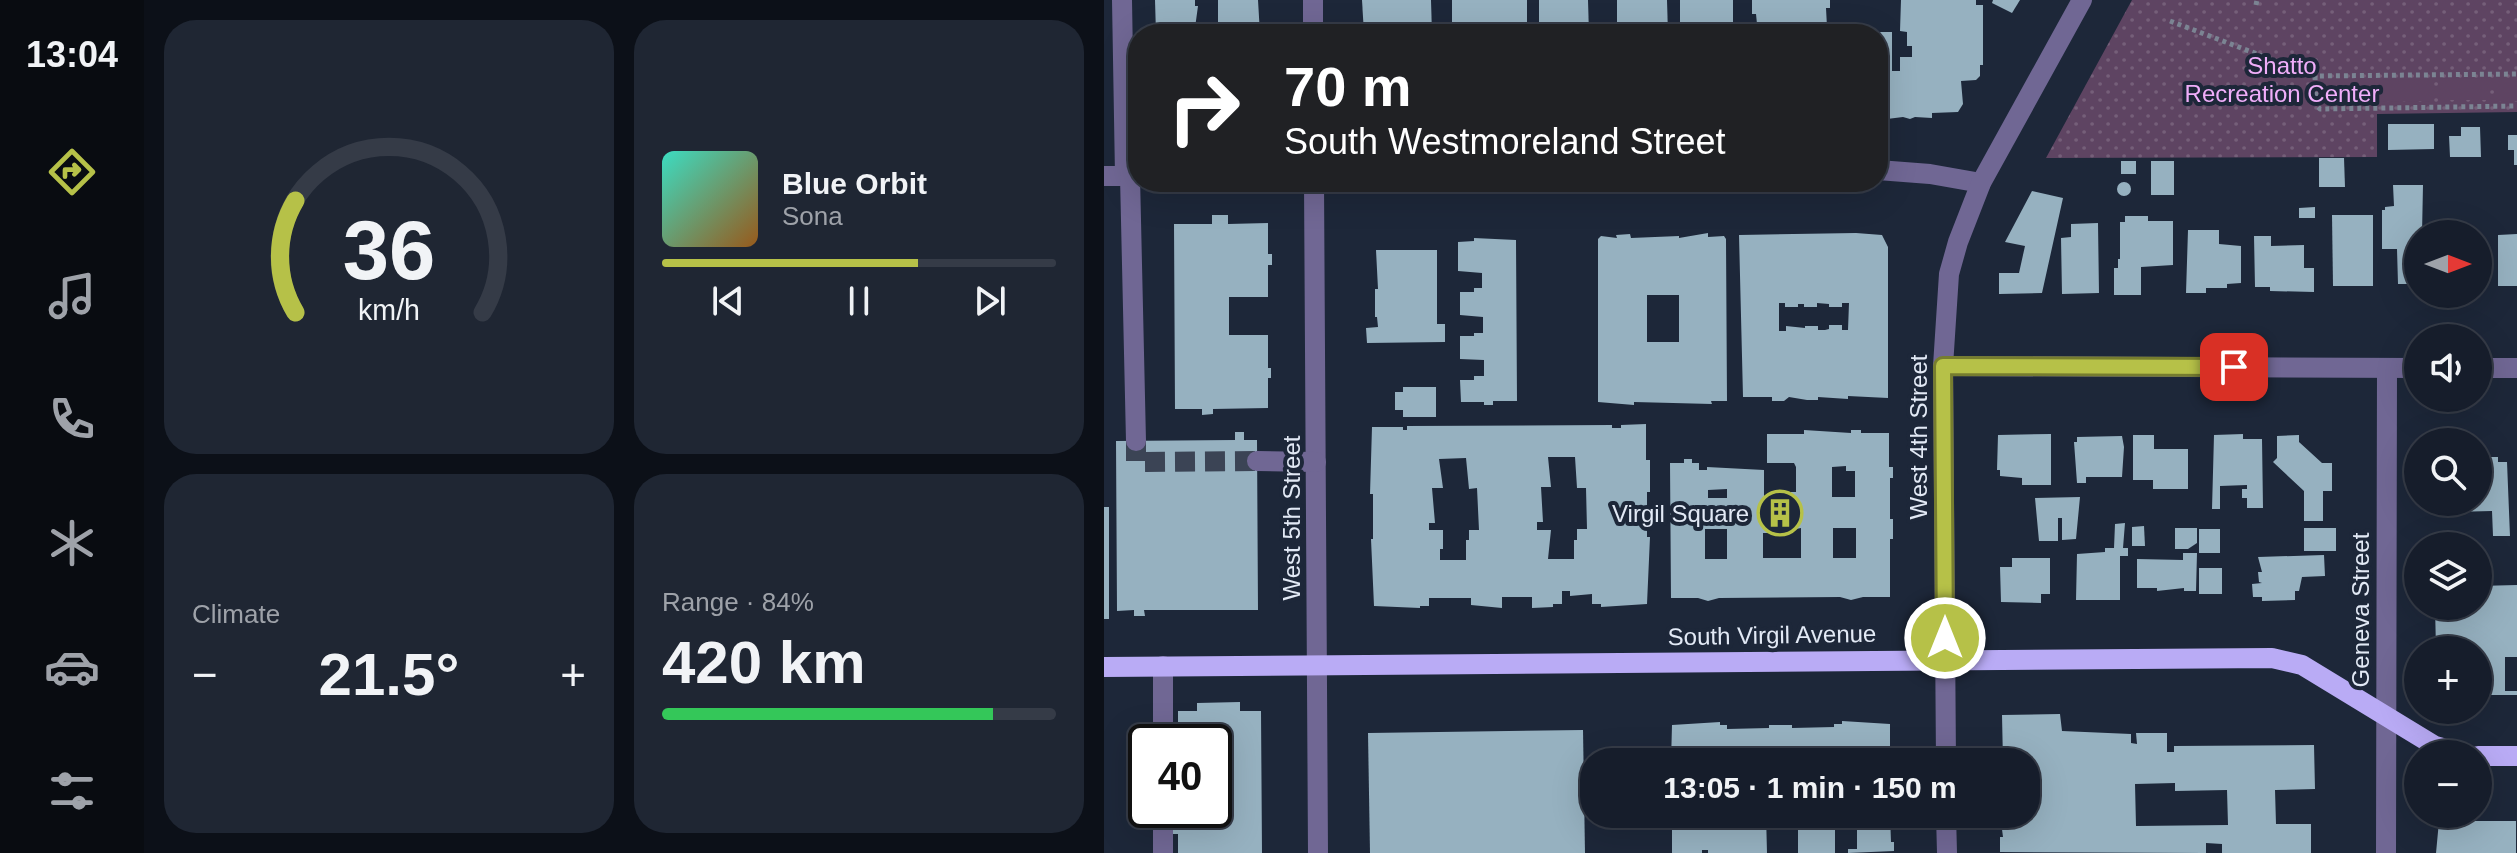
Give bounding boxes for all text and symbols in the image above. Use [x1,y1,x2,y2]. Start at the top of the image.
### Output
text: 13:04 [26,34,118,75]
park label: Shatto Recreation Center [2185,52,2379,107]
text: 70 m [1284,55,1412,118]
icon: right [1152,56,1256,160]
text: South Westmoreland Street [1284,121,1726,162]
icon: directions [44,144,100,200]
text: Blue Orbit [782,167,927,200]
text: Sona [782,201,843,231]
text: 36 [343,204,435,297]
north arrow [2404,220,2492,308]
map controls [2404,220,2492,828]
icon: music [44,268,100,324]
icon: previous [706,279,750,323]
icon: pause [837,279,881,323]
icon: next [968,279,1012,323]
text: km/h [358,294,420,326]
button: sound [2404,324,2492,412]
pin [2200,333,2268,401]
icon: arrive [2212,345,2256,389]
street label: West 4th Street [1905,354,1932,519]
icon: phone [44,391,100,447]
button: search [2404,428,2492,516]
street label: West 5th Street [1278,435,1305,600]
building icon: Virgil Square [1756,489,1804,537]
place label: Virgil Square [1612,500,1749,527]
icon: climate [44,515,100,571]
street label: Geneva Street [2347,532,2374,687]
button: layers [2404,532,2492,620]
text: Range · 84% [662,587,814,617]
position arrow [1903,596,1987,680]
text: Climate [192,599,280,629]
street label: South Virgil Avenue [1667,620,1877,650]
text: 420 km [662,629,866,696]
button: + [2404,636,2492,724]
icon: car [44,639,100,695]
text: 21.5° [319,641,459,708]
text: − [192,650,218,699]
text: + [560,650,586,699]
speed limit sign: 40 [1128,724,1232,828]
button: − [2404,740,2492,828]
icon: filters [44,763,100,819]
text: 13:05 · 1 min · 150 m [1663,771,1957,804]

